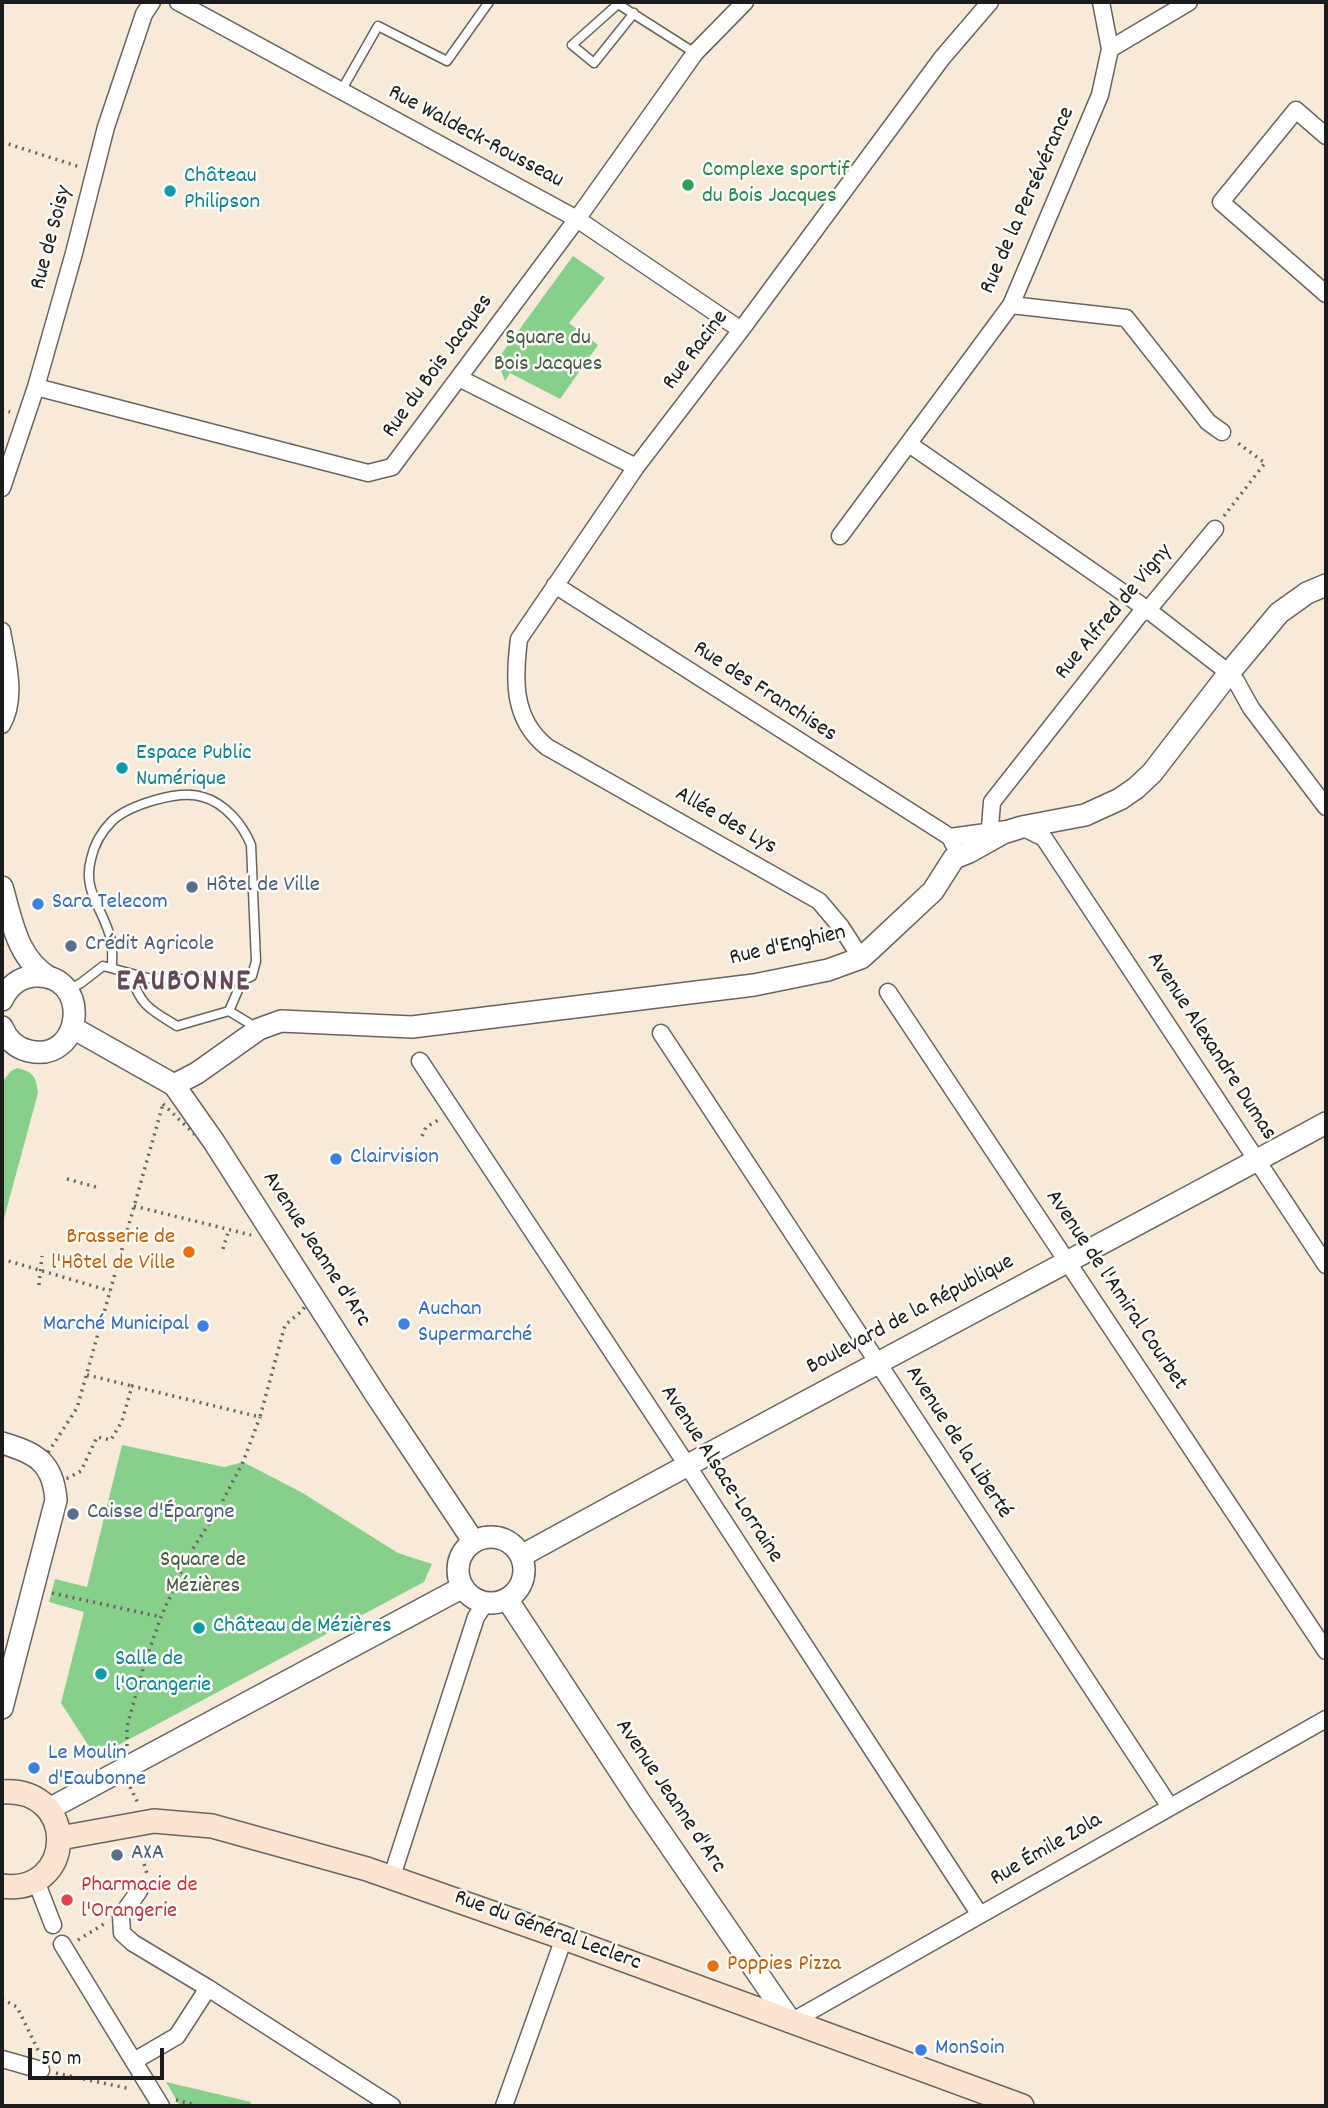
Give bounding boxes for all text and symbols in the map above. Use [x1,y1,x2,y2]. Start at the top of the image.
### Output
street label: Rue Waldeck-Rousseau [382,80,568,196]
street label: Rue de la Persévérance [975,103,1083,299]
place label: Complexe sportif du Bois Jacques [702,158,849,212]
place label: Château Philipson [184,164,260,218]
marker: Complexe sportif du Bois Jacques [680,177,696,193]
street label: Rue de Soisy [26,183,80,293]
marker: Château Philipson [162,183,178,199]
street label: Rue du Bois Jacques [378,290,500,444]
street label: Rue Racine [658,306,736,396]
park label: Square du Bois Jacques [494,326,602,380]
street label: Rue Alfred de Vigny [1050,539,1180,687]
street label: Rue des Franchises [687,636,841,750]
place label: Espace Public Numérique [136,741,251,795]
marker: Espace Public Numérique [114,760,130,776]
street label: Allée des Lys [669,782,781,862]
place label: Hôtel de Ville [206,873,320,901]
marker: Hôtel de Ville [184,879,200,895]
place label: Sara Telecom [52,890,168,918]
marker: Sara Telecom [30,896,46,912]
street label: Rue d'Enghien [727,920,849,974]
place label: Crédit Agricole [85,932,214,960]
marker: Crédit Agricole [63,938,79,954]
street label: Avenue Alexandre Dumas [1139,948,1281,1146]
district label: EAUBONNE [117,967,251,1003]
place label: Clairvision [350,1145,439,1173]
marker: Clairvision [328,1151,344,1167]
street label: Avenue Jeanne d'Arc [254,1167,376,1333]
street label: Avenue de l'Amiral Courbet [1038,1186,1192,1396]
place label: Brasserie de l'Hôtel de Ville [51,1225,175,1279]
marker: Brasserie de l'Hôtel de Ville [181,1244,197,1260]
street label: Boulevard de la République [803,1250,1019,1382]
place label: Auchan Supermarché [418,1297,532,1351]
place label: Marché Municipal [43,1312,189,1340]
marker: Auchan Supermarché [396,1316,412,1332]
marker: Marché Municipal [195,1318,211,1334]
street label: Avenue de la Liberté [897,1361,1017,1525]
street label: Avenue Alsace-Lorraine [652,1381,788,1569]
place label: Caisse d'Épargne [87,1500,235,1528]
marker: Caisse d'Épargne [65,1506,81,1522]
park label: Square de Mézières [160,1548,246,1602]
place label: Château de Mézières [213,1614,392,1642]
marker: Château de Mézières [191,1620,207,1636]
place label: Salle de l'Orangerie [115,1647,211,1701]
marker: Salle de l'Orangerie [93,1666,109,1682]
street label: Avenue Jeanne d'Arc [607,1715,731,1879]
place label: Le Moulin d'Eaubonne [48,1741,146,1795]
marker: Le Moulin d'Eaubonne [26,1760,42,1776]
street label: Rue Émile Zola [986,1808,1108,1894]
place label: AXA [131,1841,164,1869]
marker: AXA [109,1847,125,1863]
place label: Pharmacie de l'Orangerie [81,1873,198,1927]
street label: Rue du Général Leclerc [450,1885,644,1979]
marker: Pharmacie de l'Orangerie [59,1892,75,1908]
place label: Poppies Pizza [727,1952,841,1980]
marker: Poppies Pizza [705,1958,721,1974]
scale bar [32,2035,168,2078]
place label: MonSoin [935,2036,1005,2064]
marker: MonSoin [913,2042,929,2058]
text: 50 m [41,2045,81,2075]

